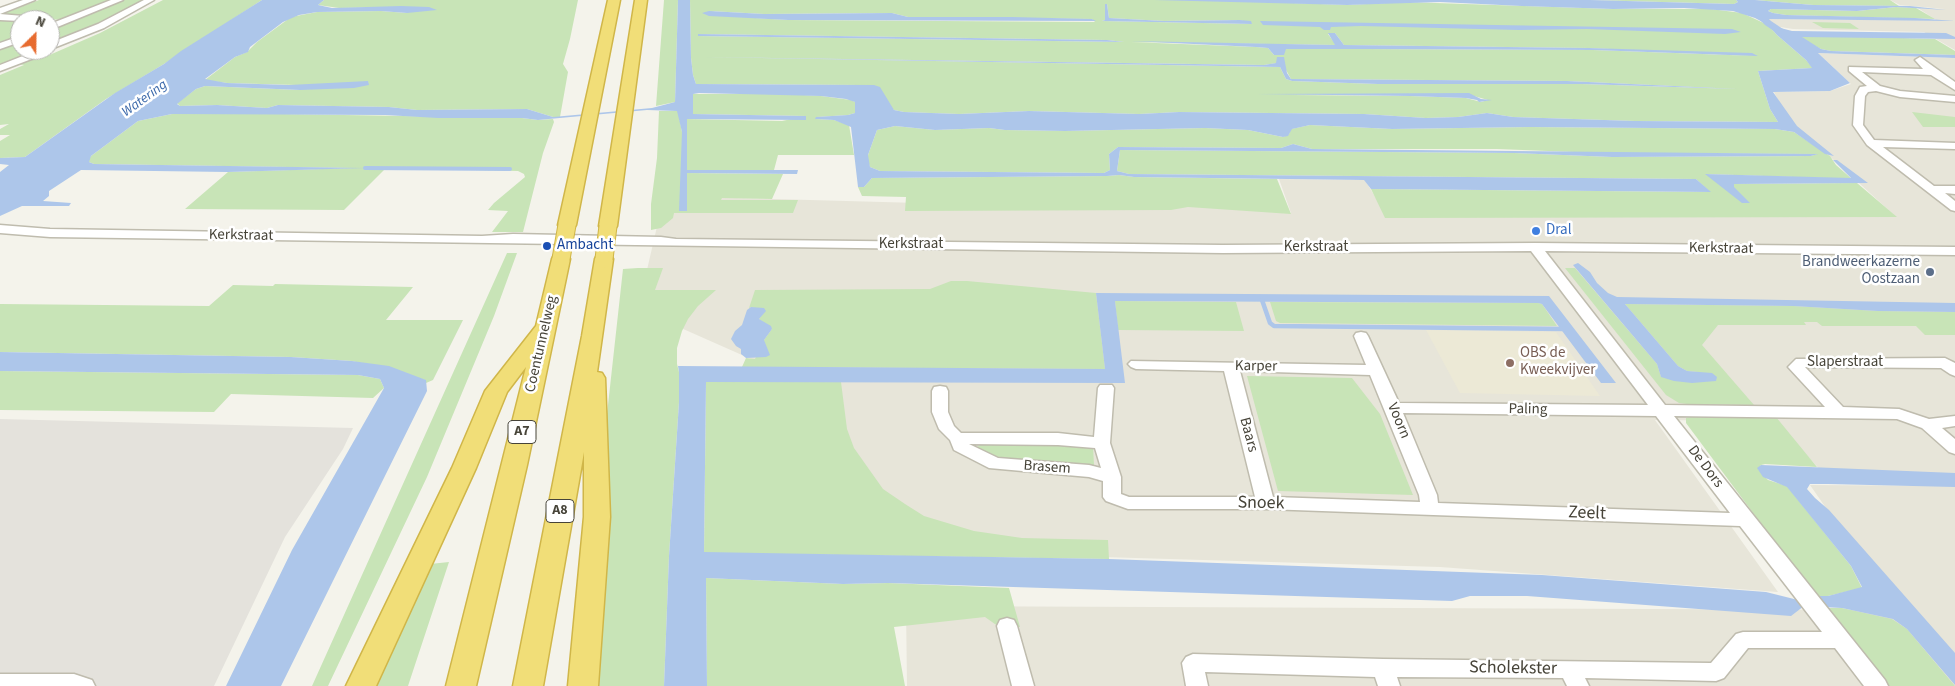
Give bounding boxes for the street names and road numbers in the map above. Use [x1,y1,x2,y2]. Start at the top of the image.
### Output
street label: Kerkstraat [209,226,273,246]
street label: Kerkstraat [879,236,943,254]
street label: Kerkstraat [1284,239,1348,257]
street label: Kerkstraat [1689,239,1753,259]
street label: Coentunnelweg [522,294,562,394]
street label: Slaperstraat [1807,354,1883,372]
street label: Karper [1235,358,1277,376]
street label: Voorn [1382,400,1414,442]
street label: Paling [1509,401,1547,419]
street label: Baars [1235,416,1261,454]
road number: A7 [508,421,536,444]
street label: De Dors [1683,442,1727,492]
street label: Brasem [1023,457,1071,479]
street label: Snoek [1237,493,1285,515]
road number: A8 [546,500,574,522]
street label: Zeelt [1568,503,1606,525]
street label: Scholekster [1469,657,1557,681]

